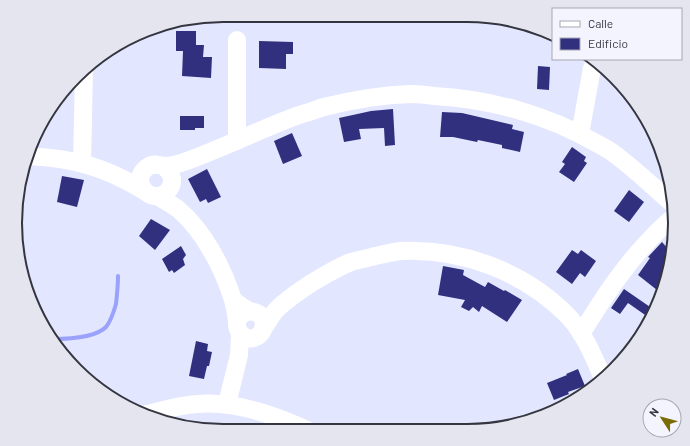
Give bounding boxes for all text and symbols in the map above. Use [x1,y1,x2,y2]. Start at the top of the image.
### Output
legend [552,8,682,60]
text: Calle [588,16,613,30]
text: Edificio [588,36,628,50]
north arrow [642,398,682,438]
text: N [646,405,661,419]

